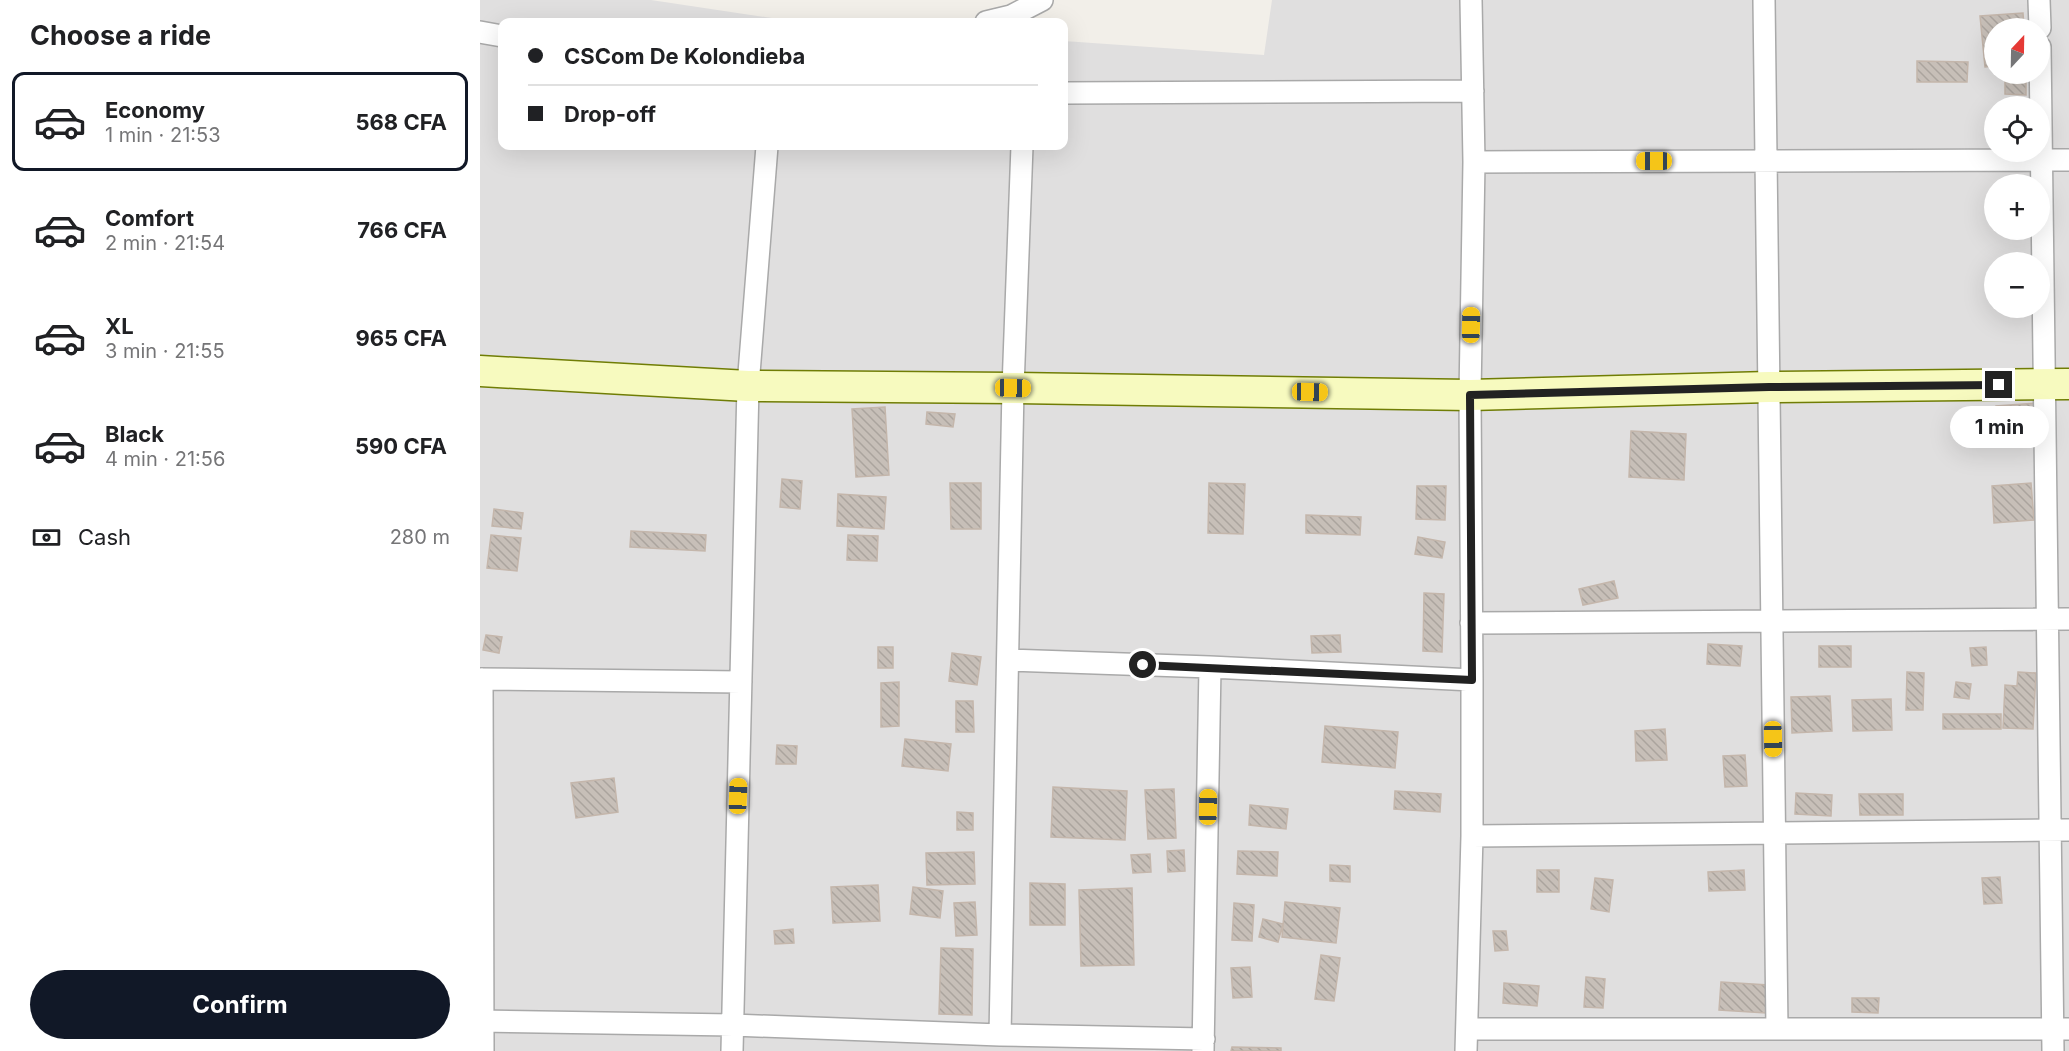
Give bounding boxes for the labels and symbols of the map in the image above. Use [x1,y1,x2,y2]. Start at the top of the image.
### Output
north arrow [1984,18,2050,84]
car [1636,152,1672,170]
car [1462,307,1480,343]
route end [1985,371,2012,398]
car [995,379,1031,397]
car [1292,383,1328,401]
callout: 1 min [1950,406,2048,448]
route start [1129,651,1156,678]
car [1764,721,1782,757]
car [728,778,748,814]
car [1199,789,1217,825]

